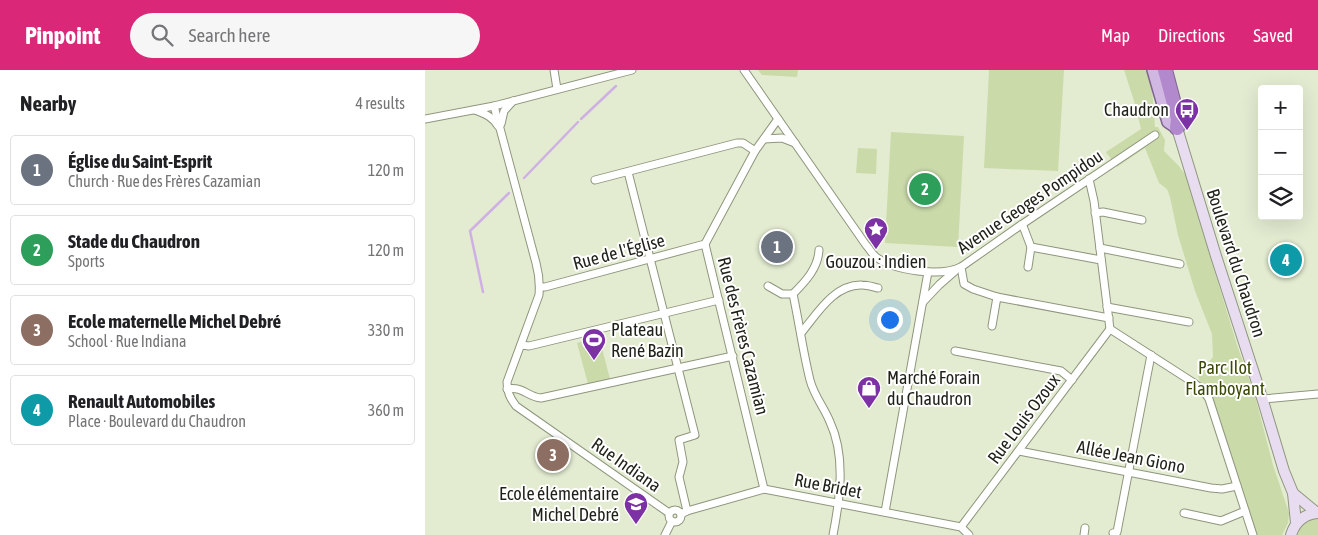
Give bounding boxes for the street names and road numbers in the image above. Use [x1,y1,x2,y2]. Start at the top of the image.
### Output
street label: Avenue Geoges Pompidou [953,145,1107,258]
street label: Boulevard du Chaudron [1203,186,1270,340]
street label: Rue de l'Église [571,229,667,274]
street label: Rue des Frères Cazamian [714,255,773,417]
street label: Rue Louis Ozoux [983,370,1064,468]
street label: Rue Indiana [588,433,665,496]
street label: Allée Jean Giono [1075,436,1187,477]
street label: Rue Bridet [793,469,864,502]

